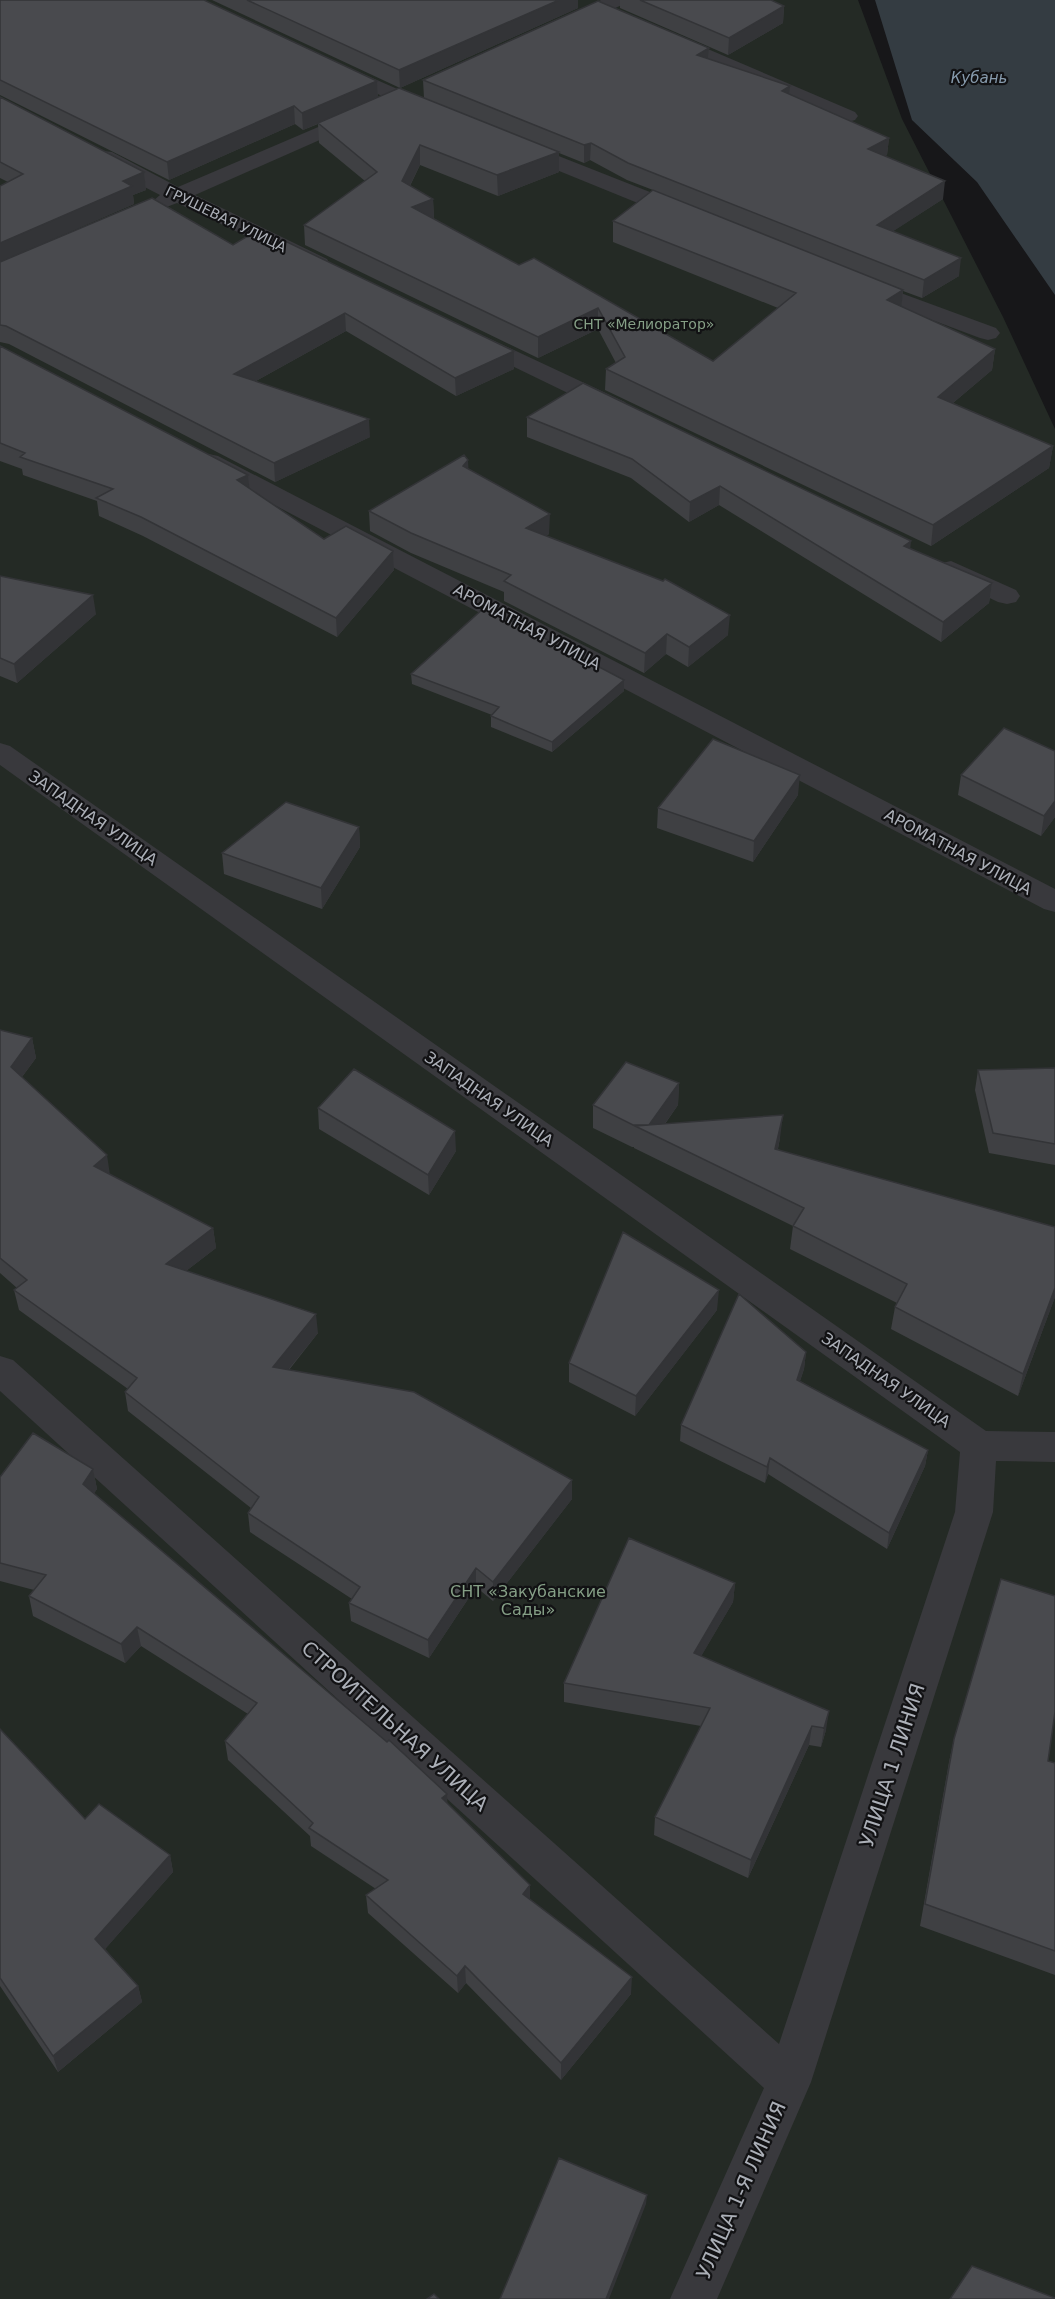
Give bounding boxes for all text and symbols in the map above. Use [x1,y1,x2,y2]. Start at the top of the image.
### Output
water label: Кубань [951,69,1007,87]
street label: ГРУШЕВАЯ УЛИЦА [163,183,290,255]
park label: СНТ «Мелиоратор» [574,316,714,332]
street label: АРОМАТНАЯ УЛИЦА [450,580,604,674]
street label: ЗАПАДНАЯ УЛИЦА [25,766,161,870]
street label: АРОМАТНАЯ УЛИЦА [881,805,1035,899]
street label: ЗАПАДНАЯ УЛИЦА [421,1047,557,1151]
street label: ЗАПАДНАЯ УЛИЦА [818,1328,954,1432]
park label: СНТ «Закубанские Сады» [450,1582,606,1619]
street label: СТРОИТЕЛЬНАЯ УЛИЦА [297,1636,494,1816]
street label: УЛИЦА 1 ЛИНИЯ [854,1680,930,1850]
street label: УЛИЦА 1-Я ЛИНИЯ [691,2097,791,2283]

